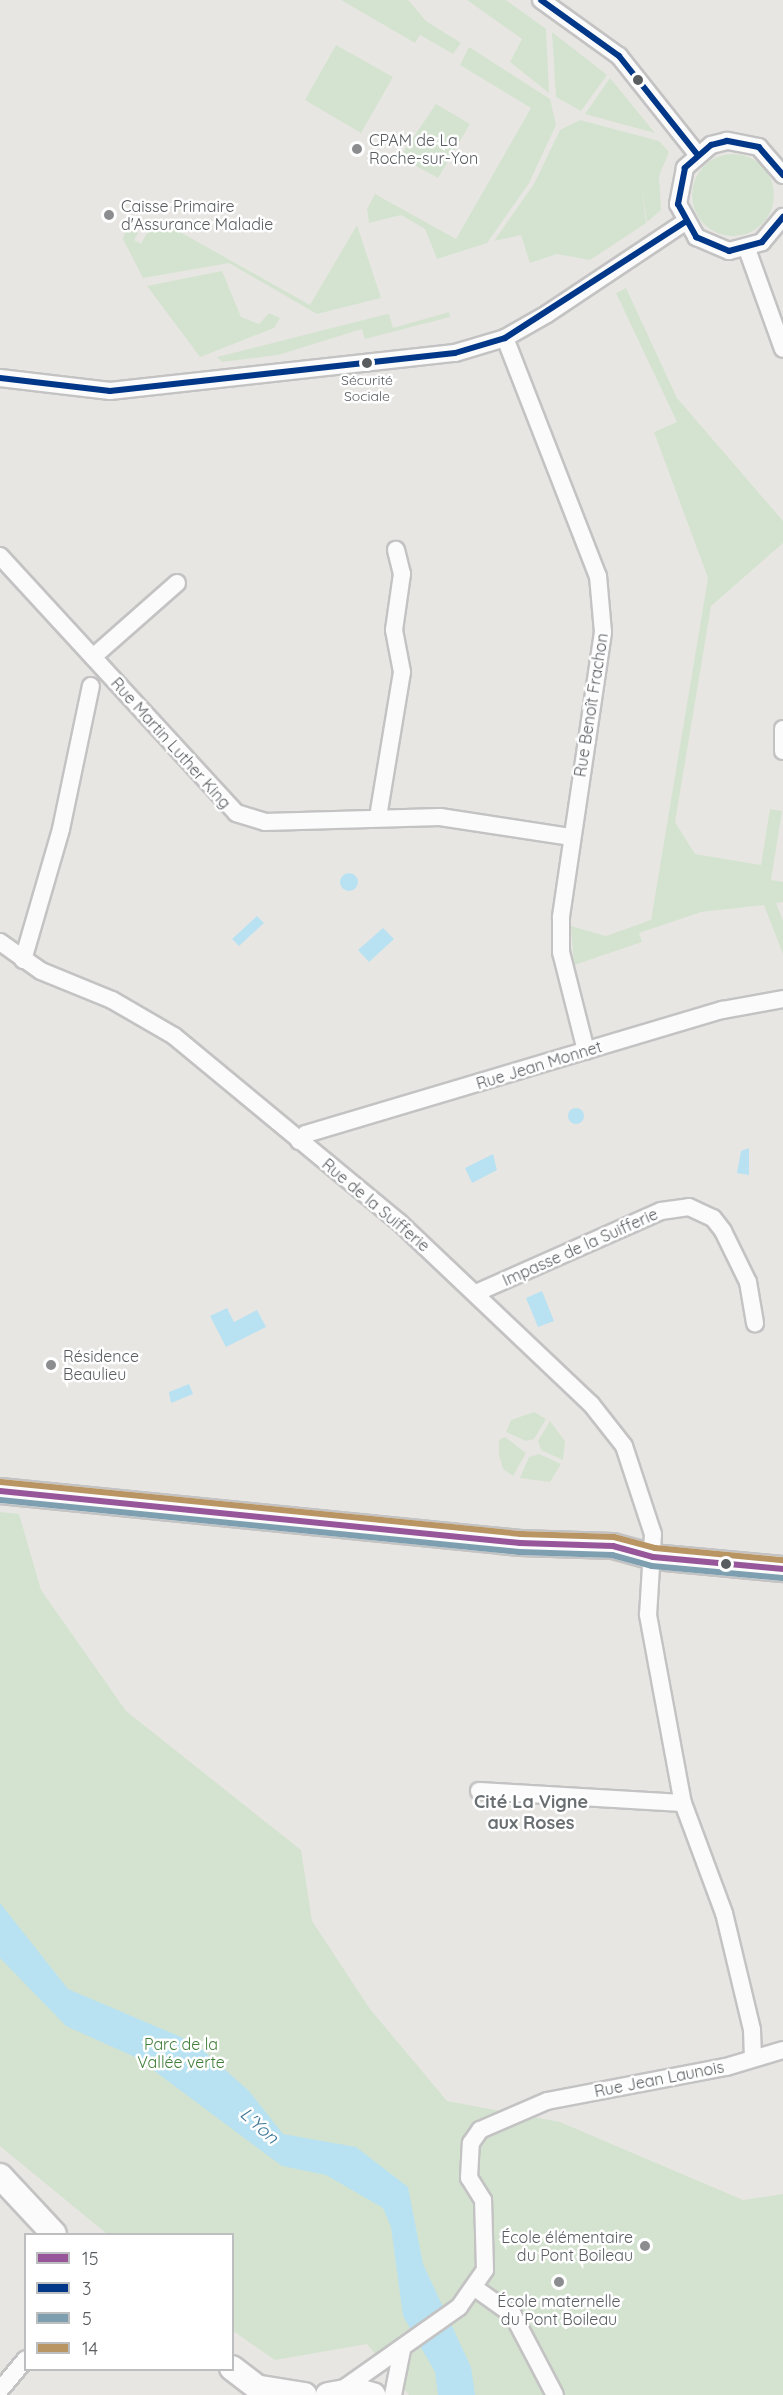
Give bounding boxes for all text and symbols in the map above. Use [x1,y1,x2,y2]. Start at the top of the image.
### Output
unlabelled marker [632,74,644,86]
place label: CPAM de La Roche-sur-Yon [369,130,478,168]
marker: CPAM de La Roche-sur-Yon [350,142,364,156]
place label: Caisse Primaire d'Assurance Maladie [121,196,273,234]
marker: Caisse Primaire d'Assurance Maladie [102,208,116,222]
marker: Sécurité Sociale [361,357,373,369]
place label: Sécurité Sociale [341,372,393,404]
street label: Rue Benoît Frachon [570,632,612,778]
street label: Rue Martin Luther King [107,673,235,813]
street label: Rue Jean Monnet [474,1037,604,1093]
street label: Rue de la Suifferie [318,1154,434,1256]
street label: Impasse de la Suifferie [499,1204,661,1290]
place label: Résidence Beaulieu [63,1346,139,1384]
marker: Résidence Beaulieu [44,1358,58,1372]
unlabelled marker [720,1558,732,1570]
district label: Cité La Vigne aux Roses [474,1792,588,1834]
park label: Parc de la Vallée verte [137,2034,225,2072]
street label: Rue Jean Launois [593,2057,725,2101]
water label: L'Yon [236,2103,282,2149]
place label: École élémentaire du Pont Boileau [501,2227,633,2265]
legend [24,2233,234,2371]
marker: École élémentaire du Pont Boileau [638,2239,652,2253]
text: 15 [82,2247,98,2270]
marker: École maternelle du Pont Boileau [552,2275,566,2289]
text: 3 [82,2277,91,2300]
place label: École maternelle du Pont Boileau [497,2291,621,2329]
text: 5 [82,2307,92,2330]
text: 14 [82,2337,98,2360]

